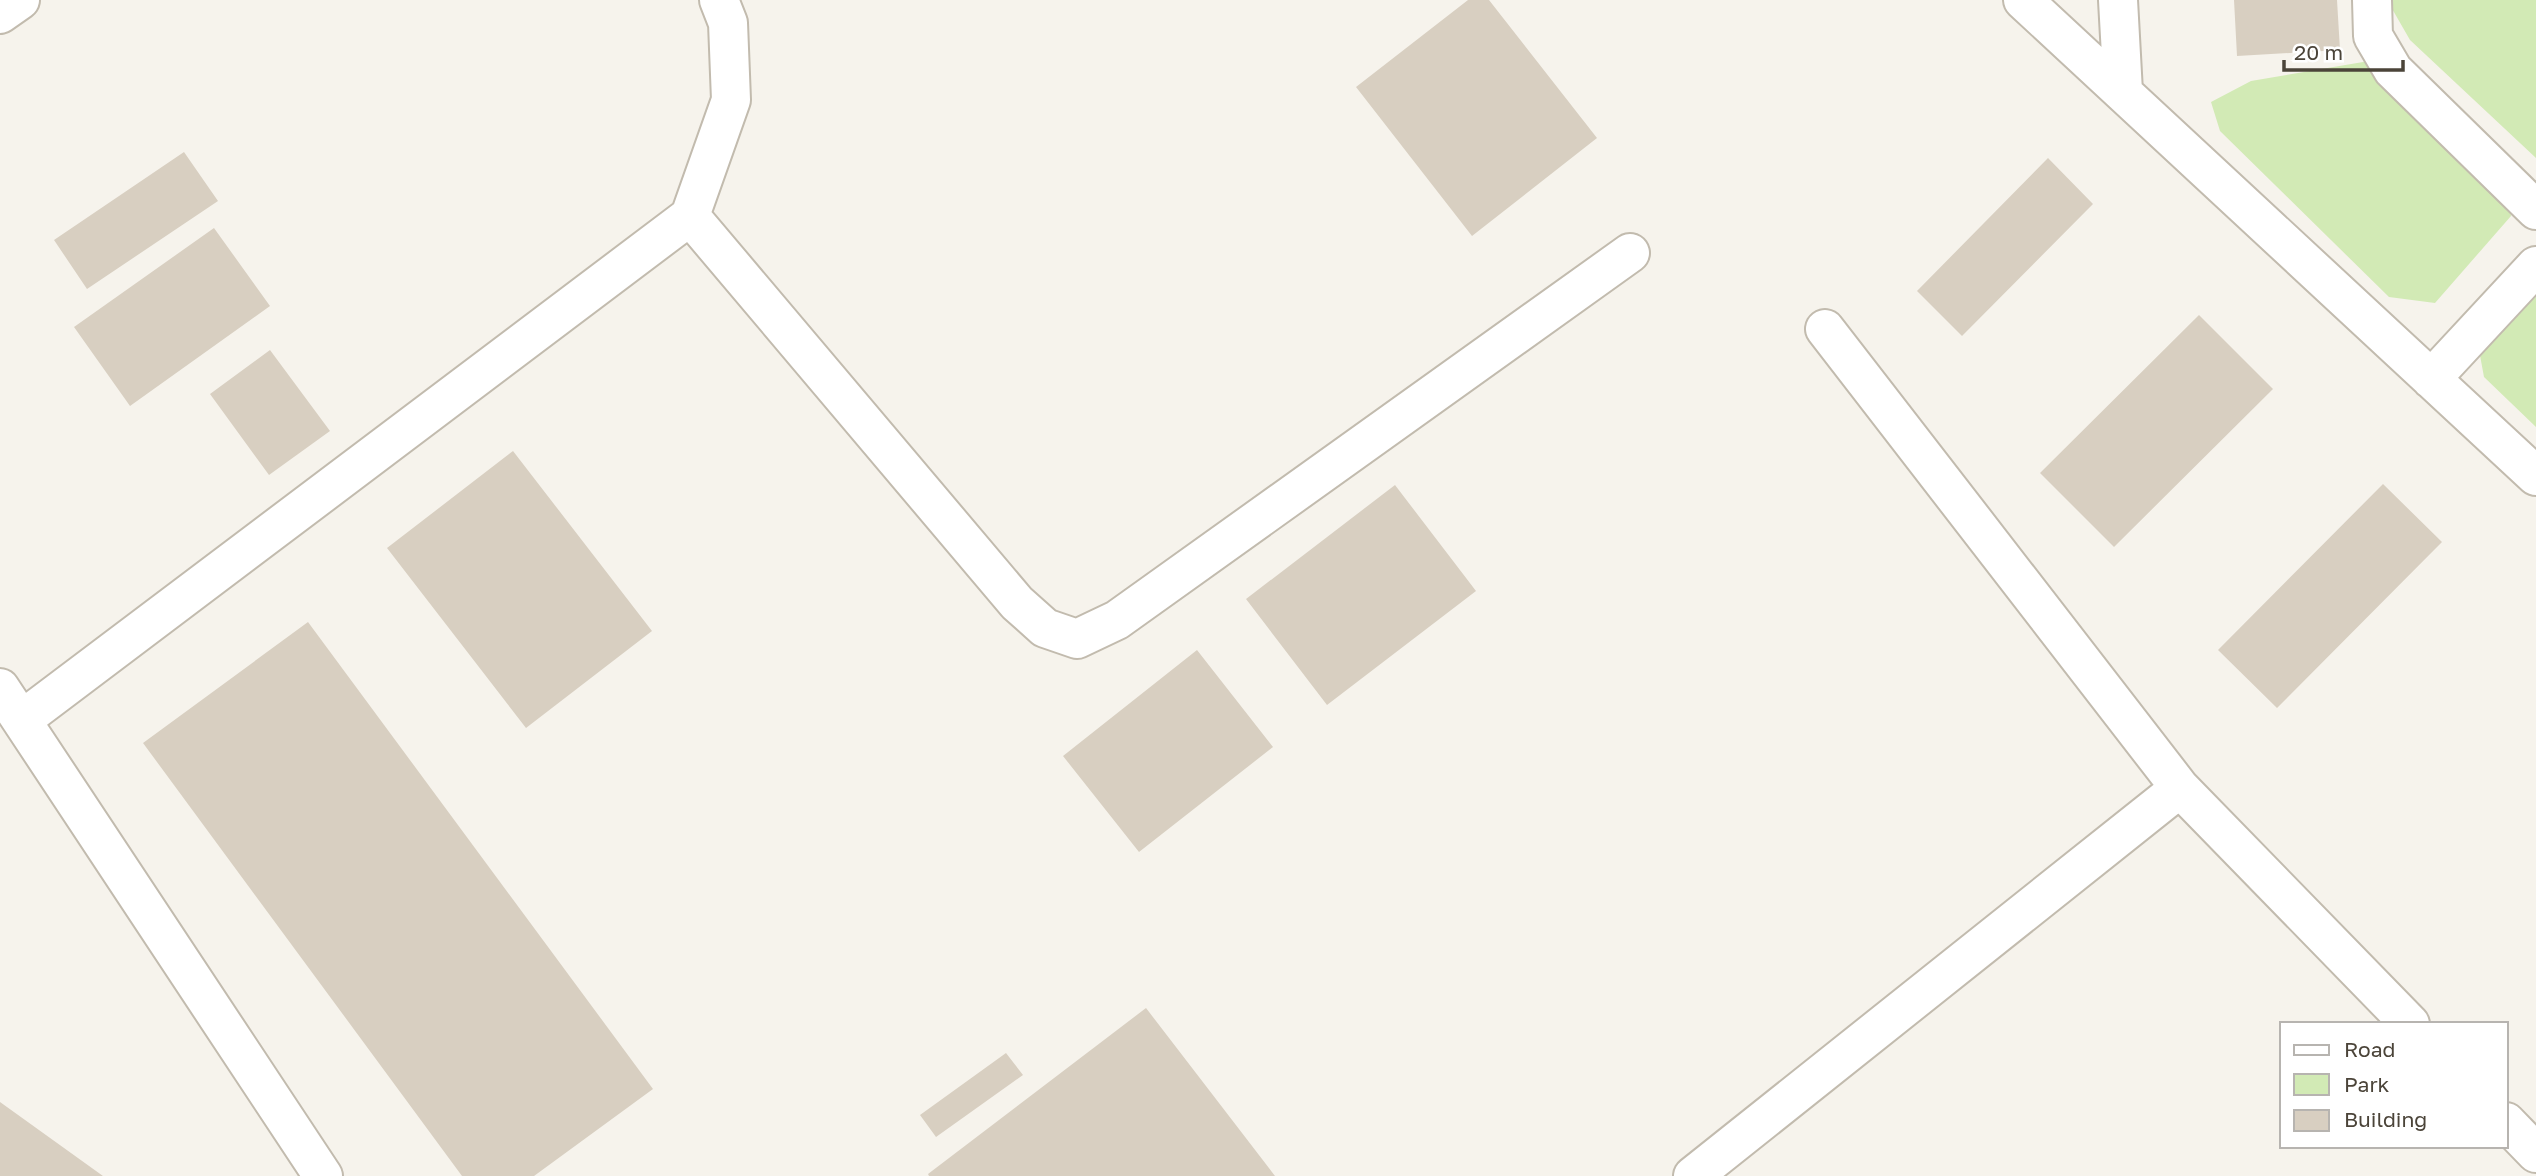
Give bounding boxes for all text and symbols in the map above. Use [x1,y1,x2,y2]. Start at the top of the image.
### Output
scale bar [2284,28,2403,72]
text: 20 m [2294,39,2343,65]
legend [2280,1022,2508,1148]
text: Road [2344,1036,2395,1062]
text: Park [2344,1071,2390,1097]
text: Building [2344,1106,2427,1132]

